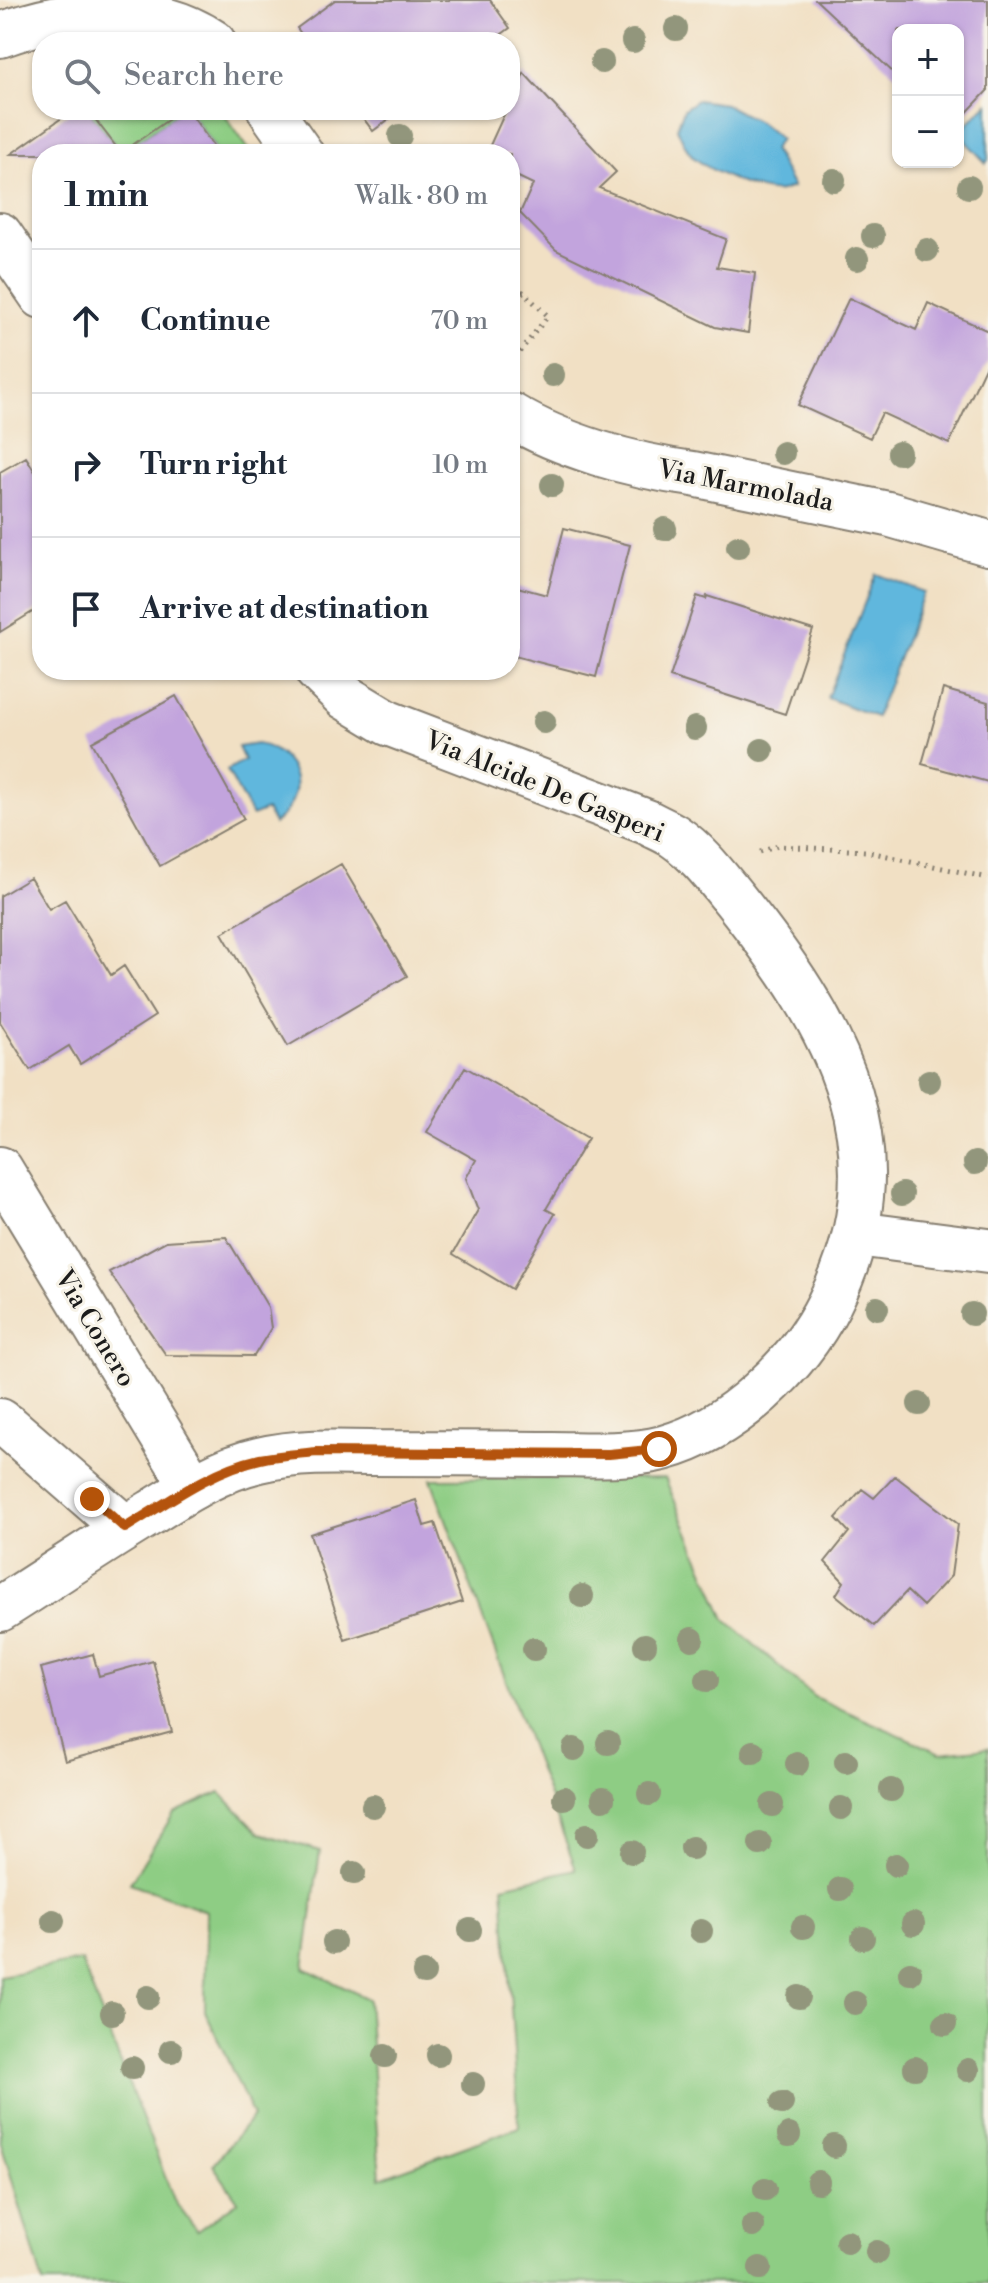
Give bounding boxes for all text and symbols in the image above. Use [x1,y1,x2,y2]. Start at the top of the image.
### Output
map controls [892,24,964,168]
button: + [892,24,964,96]
search box [32,32,520,120]
icon: search [60,54,104,98]
text: Search here [124,57,284,95]
button: − [892,96,964,168]
text: 1 min [64,175,148,217]
text: Walk · 80 m [355,180,488,212]
icon: ahead [64,299,108,343]
text: Continue [140,302,271,340]
text: 70 m [430,305,488,337]
icon: right [64,443,108,487]
text: Turn right [140,446,287,484]
text: 10 m [432,449,488,481]
street label: Via Marmolada [654,453,837,519]
icon: arrive [64,587,108,631]
text: Arrive at destination [140,590,429,628]
street label: Via Alcide De Gasperi [419,724,669,850]
street label: Via Conero [47,1263,143,1393]
route start [641,1431,677,1467]
route end [74,1481,110,1517]

